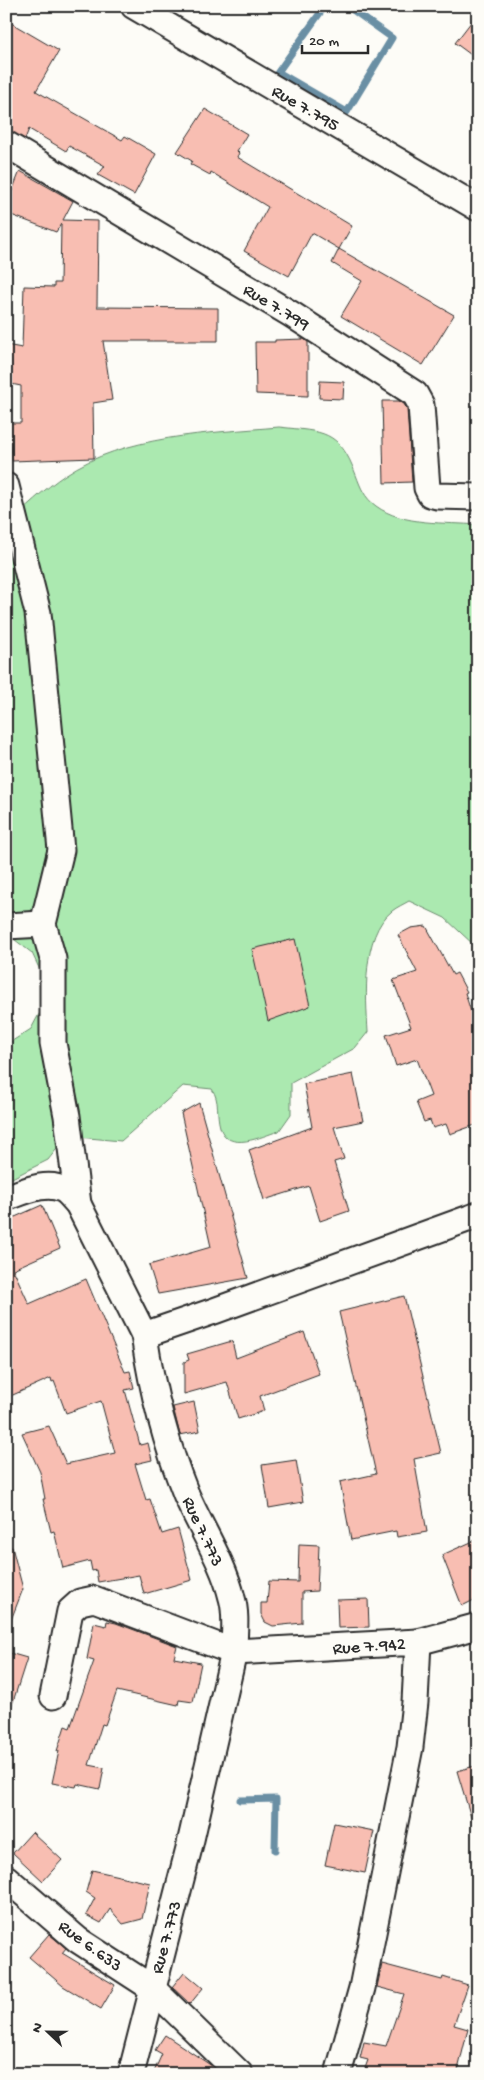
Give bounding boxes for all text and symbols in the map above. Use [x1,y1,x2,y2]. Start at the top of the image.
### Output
scale bar [302,22,368,54]
text: 20 m [309,33,339,51]
street label: Rue 7.795 [267,81,342,137]
street label: Rue 7.799 [239,280,313,336]
street label: Rue 7.773 [176,1494,227,1570]
street label: Rue 7.942 [332,1634,406,1661]
street label: Rue 7.773 [148,1899,187,1976]
street label: Rue 6.633 [53,1917,126,1977]
north arrow [22,2008,72,2058]
text: N [29,2021,48,2035]

